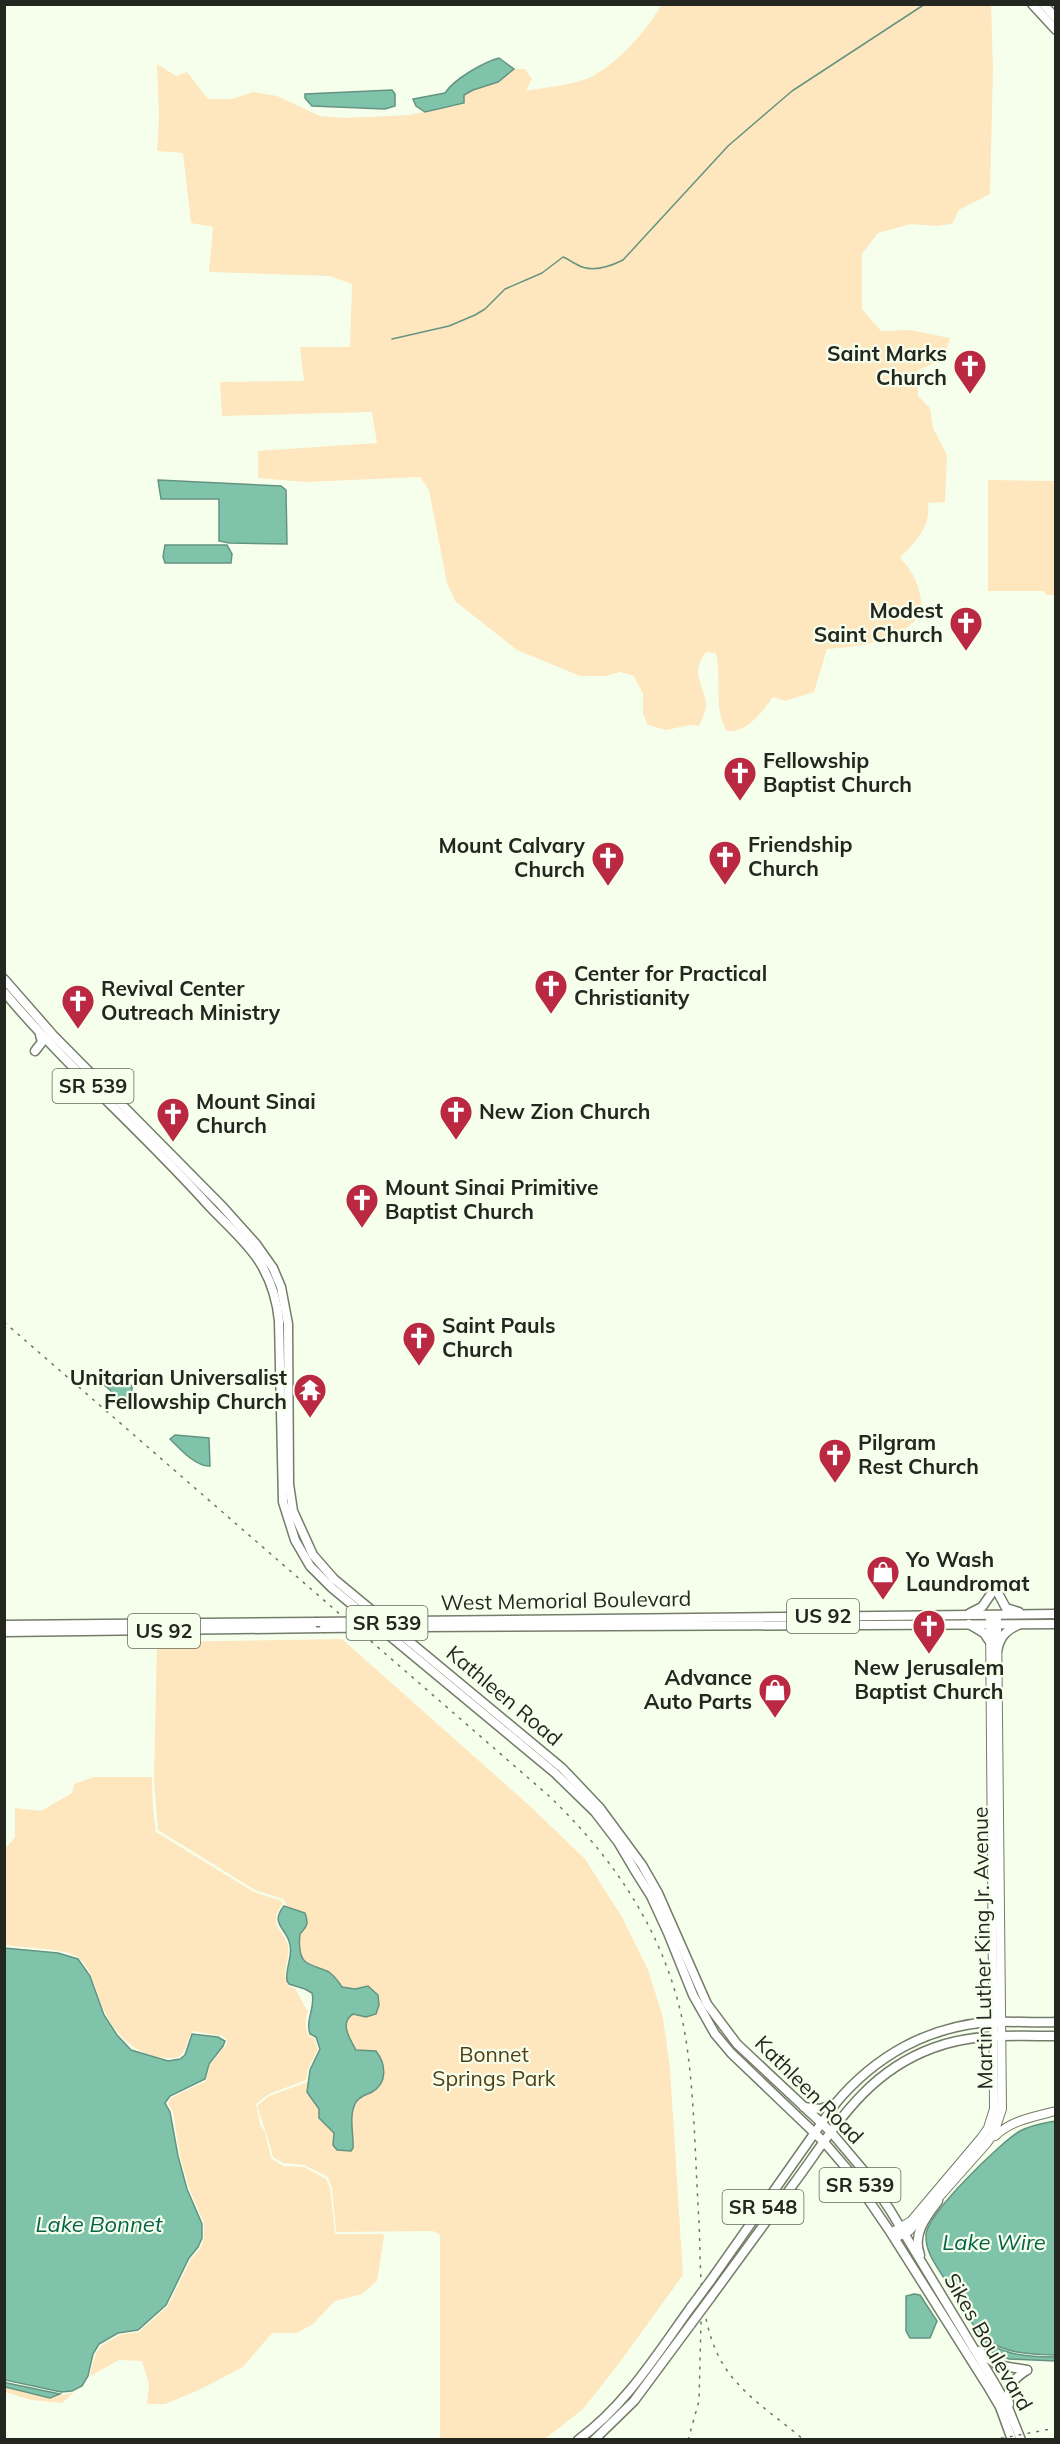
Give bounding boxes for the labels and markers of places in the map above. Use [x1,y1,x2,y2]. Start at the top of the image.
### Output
place label: Saint Marks Church [827,340,947,390]
church icon: Saint Marks Church [952,348,988,395]
place label: Modest Saint Church [814,597,943,647]
church icon: Modest Saint Church [948,605,984,652]
place label: Fellowship Baptist Church [763,747,912,797]
church icon: Fellowship Baptist Church [722,755,758,802]
place label: Friendship Church [748,831,852,881]
place label: Mount Calvary Church [438,832,586,882]
church icon: Friendship Church [707,839,743,886]
church icon: Mount Calvary Church [590,840,626,887]
place label: Center for Practical Christianity [574,960,767,1010]
church icon: Center for Practical Christianity [533,968,569,1015]
place label: Revival Center Outreach Ministry [101,975,281,1025]
church icon: Revival Center Outreach Ministry [60,983,96,1030]
place label: Mount Sinai Church [196,1088,316,1138]
church icon: New Zion Church [438,1094,474,1141]
church icon: Mount Sinai Church [155,1096,191,1143]
place label: New Zion Church [479,1098,651,1124]
place label: Mount Sinai Primitive Baptist Church [385,1174,599,1224]
church icon: Mount Sinai Primitive Baptist Church [344,1182,380,1229]
place label: Saint Pauls Church [442,1312,555,1362]
church icon: Saint Pauls Church [401,1320,437,1367]
place label: Unitarian Universalist Fellowship Church [70,1364,287,1414]
temple icon: Unitarian Universalist Fellowship Church [292,1372,328,1419]
place label: Pilgram Rest Church [858,1429,979,1479]
church icon: Pilgram Rest Church [817,1437,853,1484]
place label: Yo Wash Laundromat [905,1546,1029,1596]
shop icon: Yo Wash Laundromat [865,1554,901,1601]
church icon: New Jerusalem Baptist Church [911,1608,947,1655]
place label: New Jerusalem Baptist Church [854,1654,1004,1704]
place label: Advance Auto Parts [644,1664,752,1714]
shop icon: Advance Auto Parts [757,1672,793,1719]

